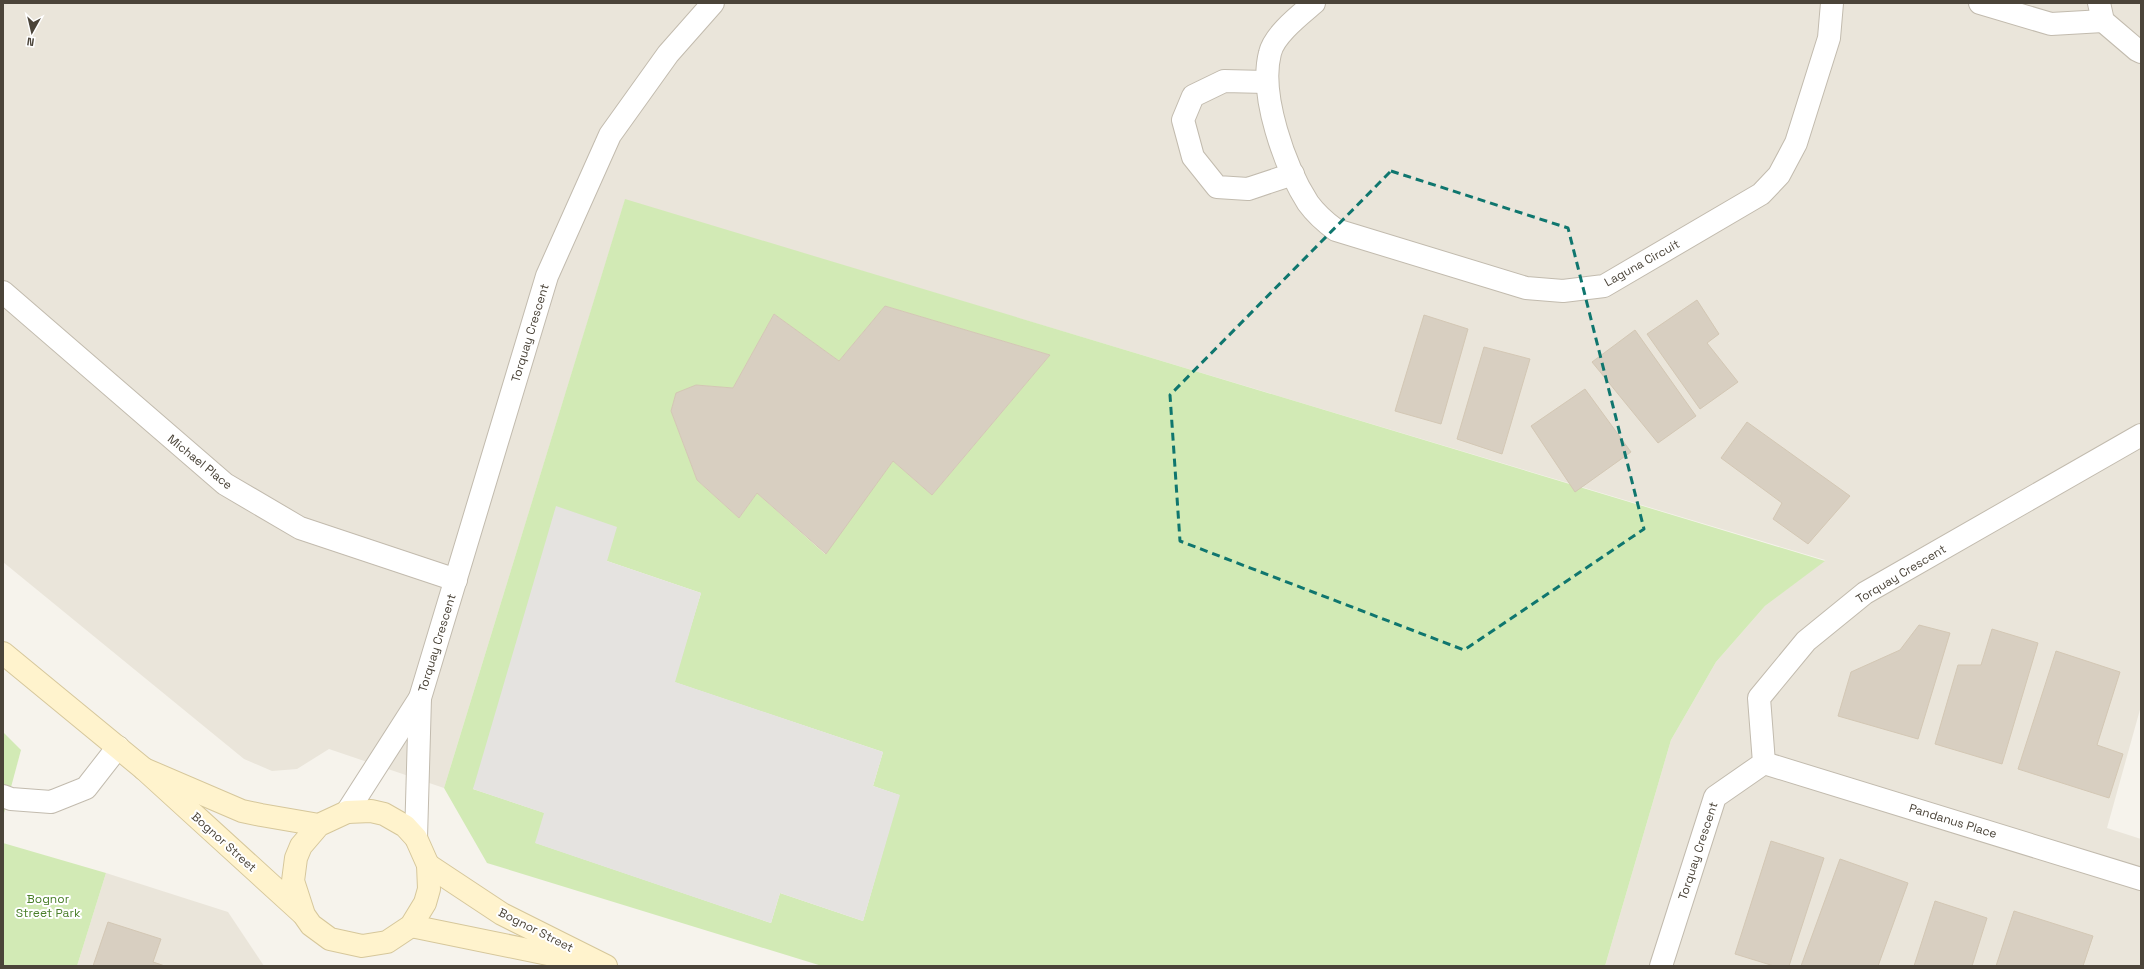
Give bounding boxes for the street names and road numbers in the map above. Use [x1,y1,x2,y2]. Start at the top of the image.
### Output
street label: Laguna Circuit [1602,236,1682,290]
street label: Torquay Crescent [507,282,553,384]
street label: Michael Place [164,431,236,493]
street label: Torquay Crescent [1853,541,1949,607]
street label: Torquay Crescent [414,592,460,694]
street label: Torquay Crescent [1675,800,1721,902]
street label: Pandanus Place [1907,800,1999,842]
street label: Bognor Street [188,809,260,875]
street label: Bognor Street [496,904,576,956]

